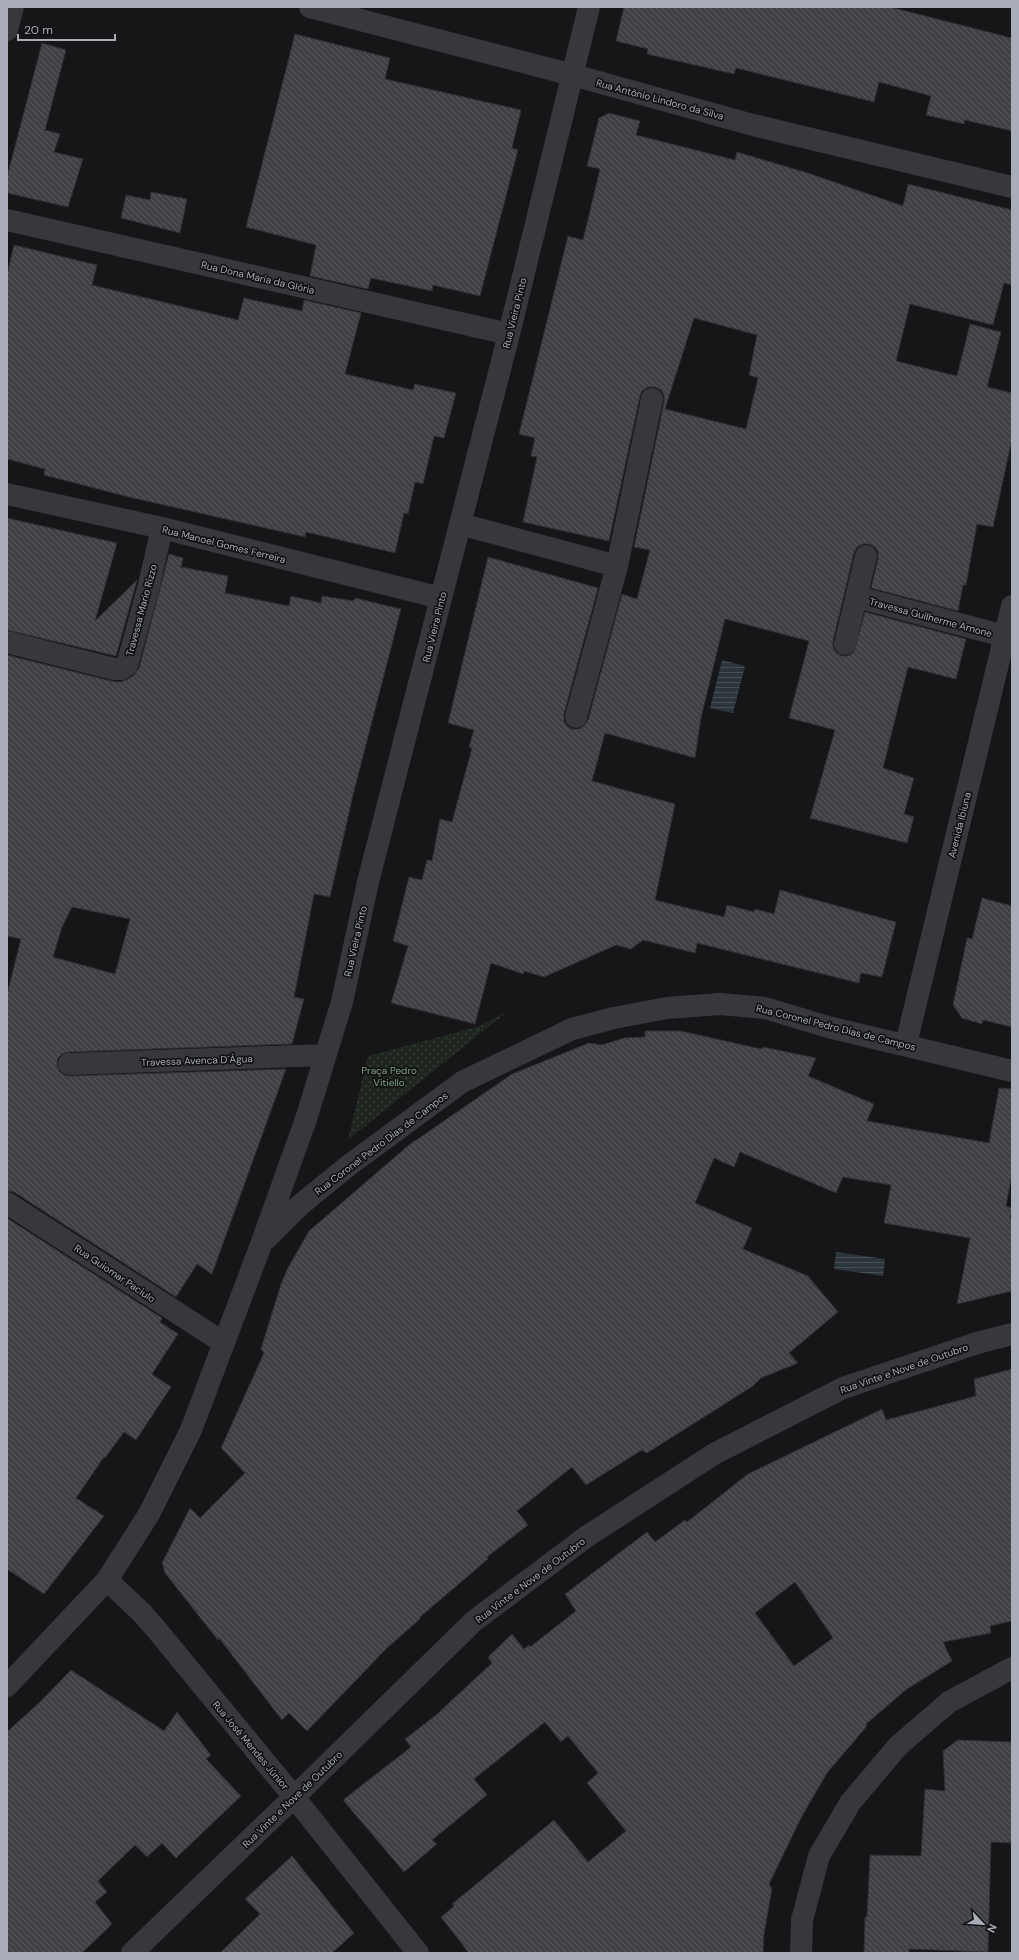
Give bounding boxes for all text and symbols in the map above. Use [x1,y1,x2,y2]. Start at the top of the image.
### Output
scale bar [18,16,115,42]
text: 20 m [24,22,53,38]
street label: Rua Antônio Lindoro da Silva [595,76,725,123]
street label: Rua Dona Maria da Glória [200,258,316,297]
street label: Rua Vieira Pinto [499,276,530,350]
street label: Rua Manoel Gomes Ferreira [161,523,287,566]
street label: Travessa Mario Rizzo [123,563,160,658]
street label: Rua Vieira Pinto [419,590,450,664]
street label: Travessa Guilherme Arnone [868,595,994,640]
street label: Avenida Ibiuna [945,791,974,859]
street label: Rua Vieira Pinto [341,904,370,978]
street label: Rua Coronel Pedro Dias de Campos [755,1001,917,1054]
street label: Travessa Avenca D´Água [141,1052,253,1069]
park label: Praça Pedro Vitiello [361,1064,417,1089]
street label: Rua Coronel Pedro Dias de Campos [312,1089,451,1198]
street label: Rua Guiomar Paciulo [72,1241,158,1305]
street label: Rua Vinte e Nove de Outubro [838,1340,970,1397]
street label: Rua Vinte e Nove de Outubro [473,1535,588,1626]
street label: Rua José Mendes Júnior [210,1698,292,1793]
street label: Rua Vinte e Nove de Outubro [239,1748,345,1851]
north arrow [963,1904,1003,1944]
text: N [984,1922,1000,1935]

